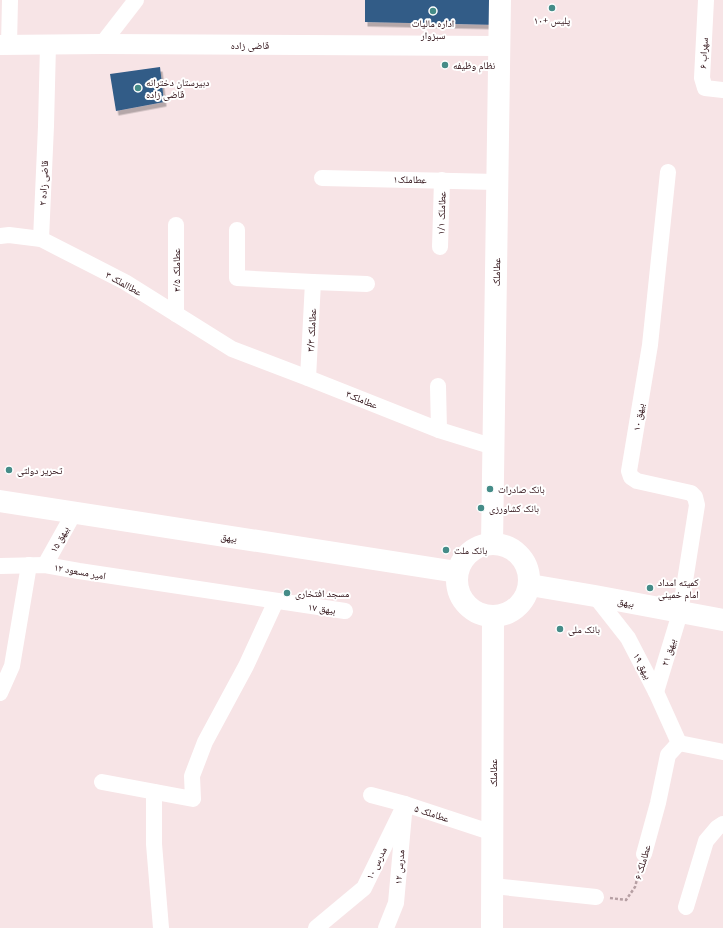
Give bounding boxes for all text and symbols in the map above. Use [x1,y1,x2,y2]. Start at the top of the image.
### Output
marker: پلیس +۱۰ [547,3,557,13]
marker: اداره مالیات سبزوار [428,6,438,16]
place label: پلیس +۱۰ [534,14,570,27]
place label: اداره مالیات سبزوار [412,17,454,41]
street label: سهراب ۶ [696,37,710,69]
street label: قاضی زاده [231,39,269,52]
place label: نظام وظیفه [453,59,495,73]
marker: نظام وظیفه [440,60,450,70]
place label: دبیرستان دخترانه قاضی زاده [146,76,209,101]
marker: دبیرستان دخترانه قاضی زاده [133,83,143,93]
street label: قاضی زاده ۲ [36,160,51,206]
street label: عطاملک۱ [393,173,427,185]
street label: عطاملک ۱/۱ [434,191,448,235]
street label: عطاملک ۳/۵ [170,248,182,292]
street label: عطاملک [490,258,502,286]
street label: عطاالملک ۳ [104,268,144,298]
street label: عطاملک ۳/۳ [304,308,318,352]
street label: عطاملک۳ [344,387,380,411]
street label: بیهق ۱۰ [630,402,647,432]
place label: تحریر دولتی [17,464,63,477]
marker: تحریر دولتی [4,465,14,475]
place label: بانک صادرات [498,483,545,495]
marker: بانک صادرات [485,484,495,494]
place label: بانک کشاورزی [489,502,539,515]
marker: بانک کشاورزی [476,503,486,513]
street label: بیهق ۱۵ [47,524,72,555]
street label: بیهق [220,530,238,545]
place label: بانک ملت [454,544,488,556]
marker: بانک ملت [441,545,451,555]
street label: امیر مسعود ۱۲ [53,561,107,582]
place label: کمیته امداد امام خمینی [658,576,699,602]
marker: کمیته امداد امام خمینی [645,583,655,593]
place label: مسجد افتخاری [295,587,350,600]
marker: مسجد افتخاری [282,588,292,598]
street label: بیهق [617,595,636,610]
street label: بیهق ۱۷ [307,600,337,617]
place label: بانک ملی [568,623,600,636]
marker: بانک ملی [555,624,565,634]
street label: بیهق ۲۱ [658,637,679,667]
street label: بیهق ۱۹ [630,651,655,682]
street label: عطاملک [487,759,499,787]
street label: عطاملک ۵ [413,802,451,824]
street label: عطاملک ۶ [631,843,653,881]
street label: مدرس ۱۰ [363,844,390,882]
street label: مدرس ۱۲ [392,849,408,885]

